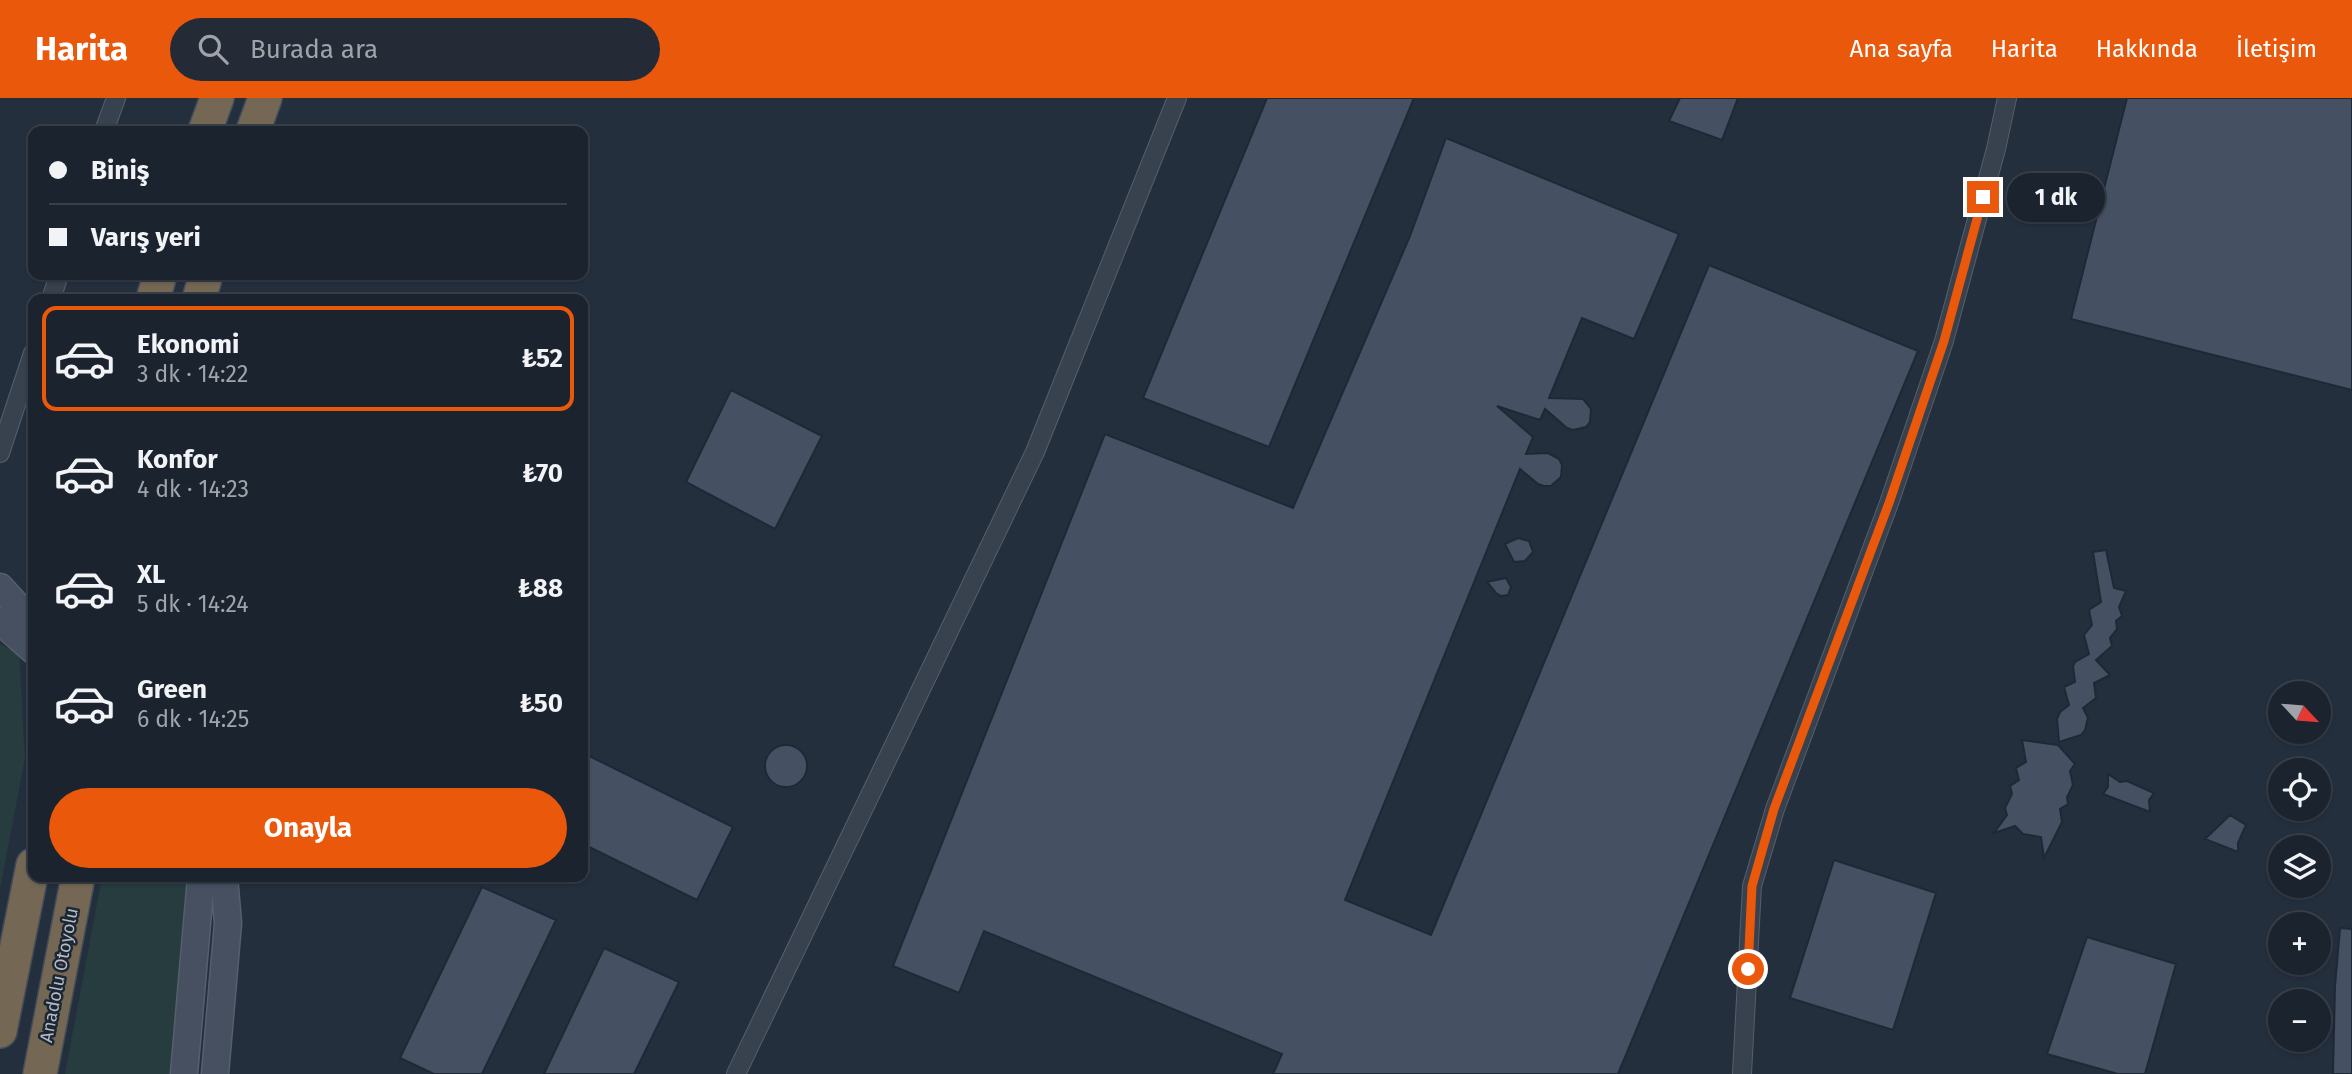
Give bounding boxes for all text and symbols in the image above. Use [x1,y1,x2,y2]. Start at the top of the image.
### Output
search box [170,18,660,81]
text: Harita [35,29,128,69]
icon: search [194,30,232,68]
text: Burada ara [250,34,378,65]
text: Ana sayfa [1849,35,1953,63]
text: Harita [1991,35,2058,63]
text: Hakkında [2096,35,2198,63]
text: İletişim [2236,35,2317,63]
text: Biniş [91,155,149,186]
callout: 1 dk [2008,172,2106,222]
route end [1967,181,1999,213]
text: 1 dk [2035,183,2077,211]
text: Varış yeri [91,222,201,253]
icon: car [53,327,116,390]
text: Ekonomi [137,329,239,360]
text: ₺52 [522,343,563,374]
text: 3 dk · 14:22 [137,360,248,388]
icon: car [53,442,116,505]
text: Konfor [137,444,218,475]
text: ₺70 [522,458,563,489]
text: 4 dk · 14:23 [137,475,249,503]
icon: car [53,557,116,620]
text: XL [137,559,165,590]
text: ₺88 [518,573,563,604]
text: 5 dk · 14:24 [137,590,249,618]
icon: car [53,672,116,735]
text: Green [137,674,207,705]
north arrow [2268,681,2331,744]
map controls [2268,681,2331,1052]
text: ₺50 [519,688,563,719]
text: 6 dk · 14:25 [137,705,249,733]
button: locate [2268,758,2331,821]
button: Onayla [49,788,567,868]
button: layers [2268,835,2331,898]
street label: Anadolu Otoyolu [35,906,83,1044]
button: + [2268,912,2331,975]
route start [1732,953,1764,985]
button: − [2268,989,2331,1052]

